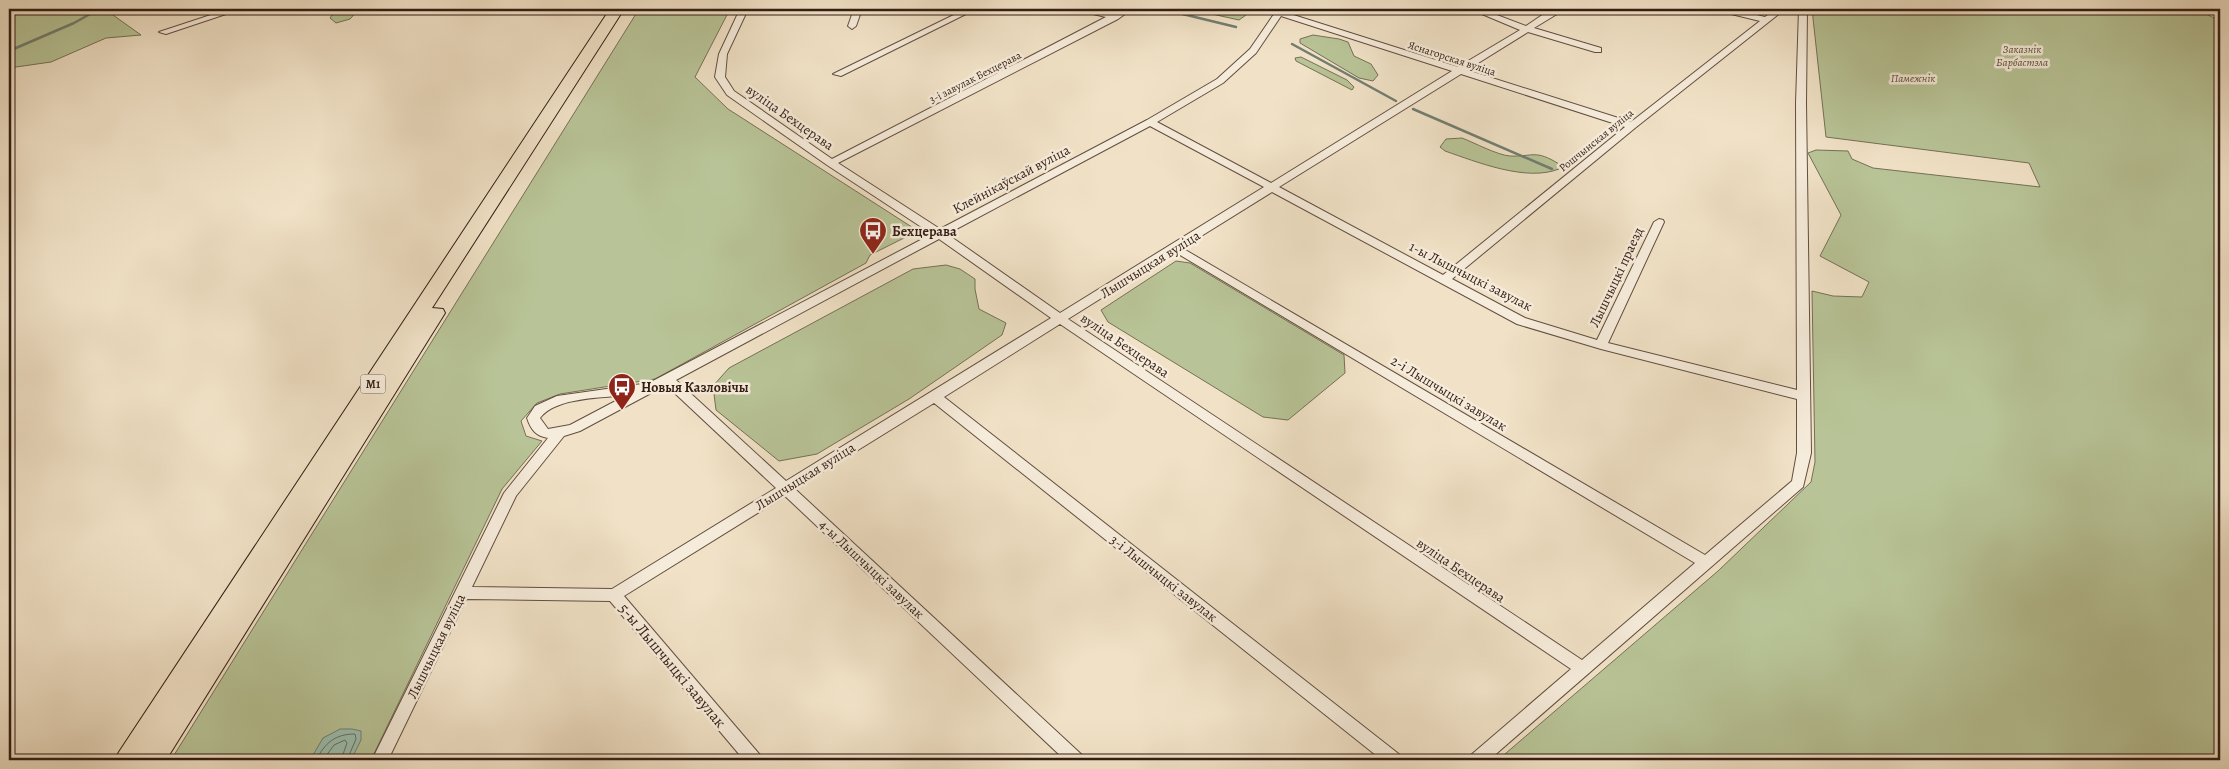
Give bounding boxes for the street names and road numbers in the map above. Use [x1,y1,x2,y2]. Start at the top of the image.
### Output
street label: Яснагорская вуліца [1406,37,1499,80]
street label: 3-і завулак Бехцерава [927,47,1025,107]
street label: вуліца Бехцерава [742,80,838,155]
street label: Рошчынская вуліца [1556,105,1637,175]
street label: Клейнікаўскай вуліца [949,140,1074,218]
street label: Лышчыцкі праезд [1585,224,1648,330]
street label: Лышчыцкая вуліца [1097,226,1204,303]
street label: 1-ы Лышчыцкі завулак [1406,237,1536,316]
street label: вуліца Бехцерава [1077,309,1173,382]
street label: 2-і Лышчыцкі завулак [1387,351,1510,436]
road number: М1 [360,374,386,394]
street label: Лышчыцкая вуліца [752,438,859,515]
street label: 4-ы Лышчыцкі завулак [815,516,928,623]
street label: 3-і Лышчыцкі завулак [1106,530,1221,626]
street label: вуліца Бехцерава [1413,534,1509,607]
street label: Лышчыцкая вуліца [403,590,470,702]
street label: 5-ы Лышчыцкі завулак [613,599,731,733]

